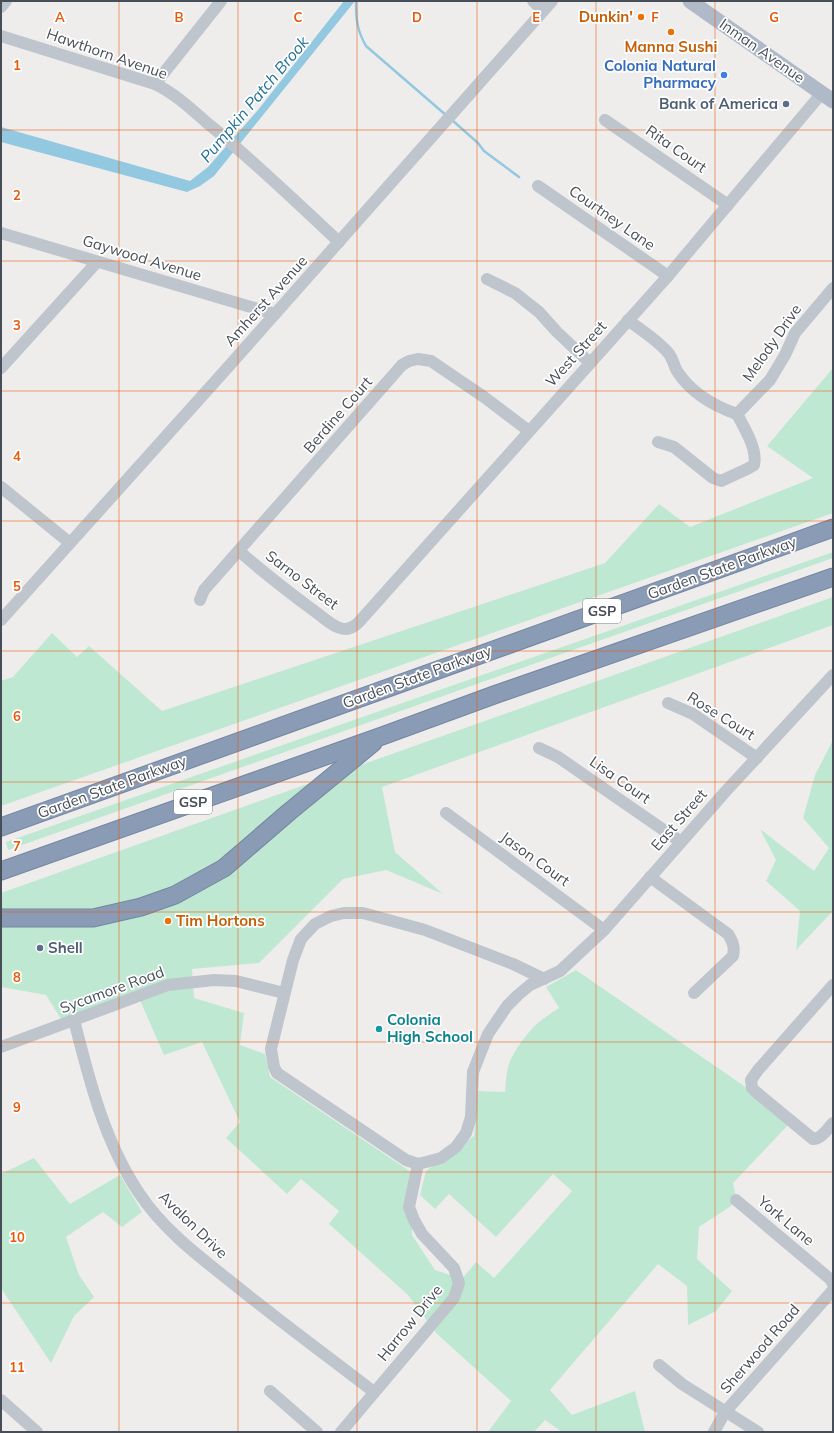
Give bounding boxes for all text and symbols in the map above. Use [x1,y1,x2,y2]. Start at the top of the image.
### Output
place label: Dunkin' [579,7,633,26]
text: A [55,9,65,25]
text: B [175,9,184,25]
text: C [294,9,303,25]
text: D [412,9,422,25]
text: E [532,9,540,25]
text: F [651,9,659,25]
text: G [769,9,779,25]
marker: Dunkin' [636,12,646,22]
street label: Inman Avenue [716,14,809,87]
street label: Hawthorn Avenue [44,24,170,83]
marker: Manna Sushi [666,27,676,37]
water label: Pumpkin Patch Brook [195,31,313,166]
place label: Manna Sushi [625,37,717,56]
place label: Colonia Natural Pharmacy [604,56,717,92]
text: 1 [13,57,21,73]
marker: Colonia Natural Pharmacy [719,70,729,80]
place label: Bank of America [659,94,778,113]
marker: Bank of America [781,99,791,109]
street label: Rita Court [642,121,710,176]
street label: Courtney Lane [566,181,659,254]
text: 2 [13,187,21,203]
street label: Gaywood Avenue [80,230,204,285]
street label: Amherst Avenue [220,251,311,350]
street label: Melody Drive [738,300,805,385]
text: 3 [13,317,21,333]
street label: West Street [541,317,610,390]
street label: Berdine Court [299,373,376,457]
text: 4 [13,448,21,464]
street label: Garden State Parkway [645,532,799,603]
street label: Sarno Street [262,546,343,613]
text: 5 [13,578,21,594]
road number: GSP [583,599,621,623]
street label: Garden State Parkway [340,641,494,712]
street label: Rose Court [684,687,759,744]
text: 6 [13,708,21,724]
street label: Garden State Parkway [35,751,189,822]
street label: Lisa Court [586,752,654,807]
street label: East Street [647,785,711,854]
road number: GSP [174,790,212,814]
street label: Jason Court [497,827,574,890]
text: 7 [13,838,21,854]
place label: Tim Hortons [176,911,265,930]
marker: Tim Hortons [163,916,173,926]
place label: Shell [48,938,83,957]
marker: Shell [35,943,45,953]
street label: Sycamore Road [57,962,166,1017]
text: 8 [13,969,21,985]
place label: Colonia High School [387,1010,473,1046]
marker: Colonia High School [374,1024,384,1034]
text: 9 [13,1099,21,1115]
street label: Avalon Drive [155,1187,232,1262]
street label: York Lane [754,1191,818,1250]
text: 10 [9,1229,25,1245]
street label: Harrow Drive [373,1281,446,1365]
street label: Sherwood Road [716,1300,804,1397]
text: 11 [9,1359,25,1375]

